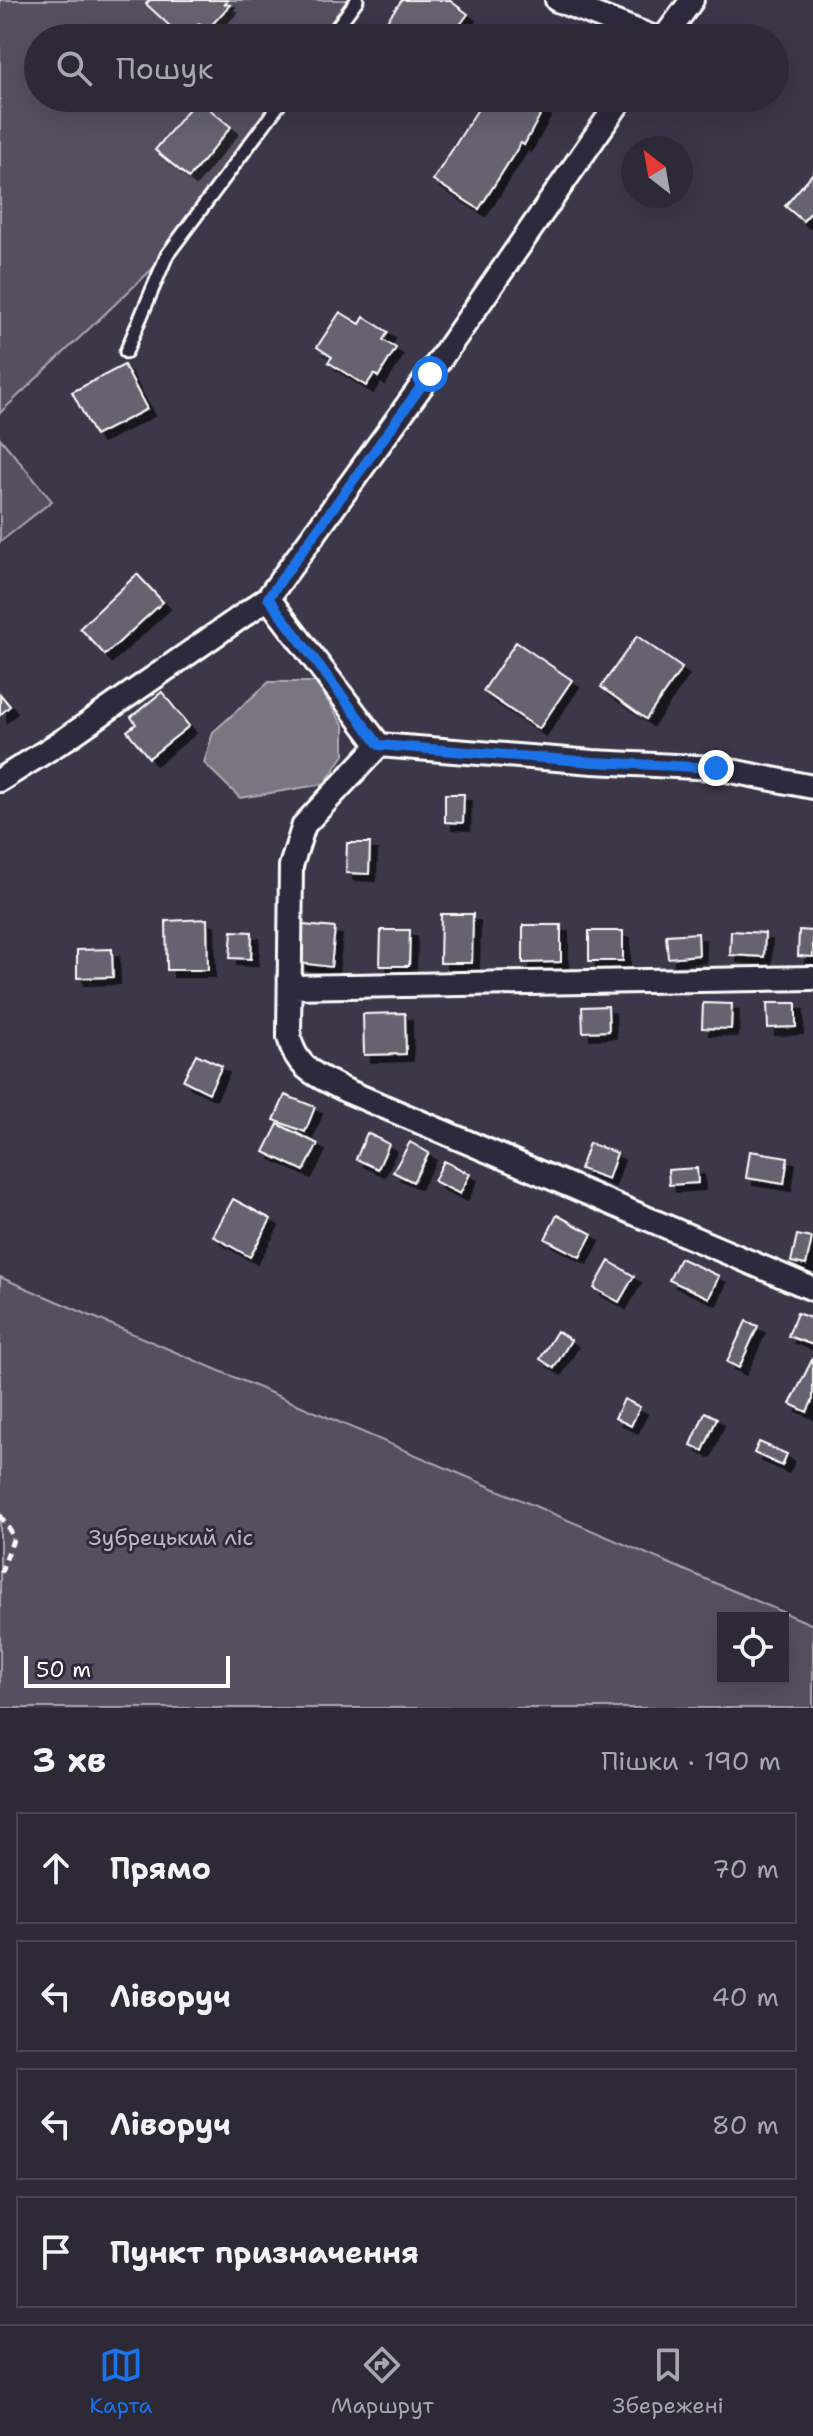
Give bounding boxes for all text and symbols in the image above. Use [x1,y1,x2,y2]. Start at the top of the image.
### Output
search box [24,24,789,112]
icon: search [52,46,96,90]
text: Пошук [116,48,213,89]
north arrow [621,136,693,208]
route start [412,356,448,392]
route end [698,750,734,786]
park label: Зубрецький ліс [88,1523,254,1552]
map controls [717,1612,789,1684]
button: locate [717,1612,789,1684]
scale bar [24,1652,230,1688]
text: 50 m [36,1655,91,1684]
text: 3 хв [32,1737,106,1783]
text: Пішки · 190 m [601,1743,781,1778]
icon: ahead [34,1846,78,1890]
text: Прямо [110,1848,211,1889]
text: 70 m [712,1851,779,1886]
icon: left [34,1974,78,2018]
text: Ліворуч [110,1976,231,2017]
text: 40 m [712,1979,779,2014]
icon: left [34,2102,78,2146]
text: Ліворуч [110,2104,231,2145]
text: 80 m [712,2107,779,2142]
icon: arrive [34,2230,78,2274]
text: Пункт призначення [110,2232,419,2273]
tab: Карта [89,2343,152,2420]
tab: Маршрут [331,2343,434,2420]
tab: Збережені [612,2343,724,2420]

